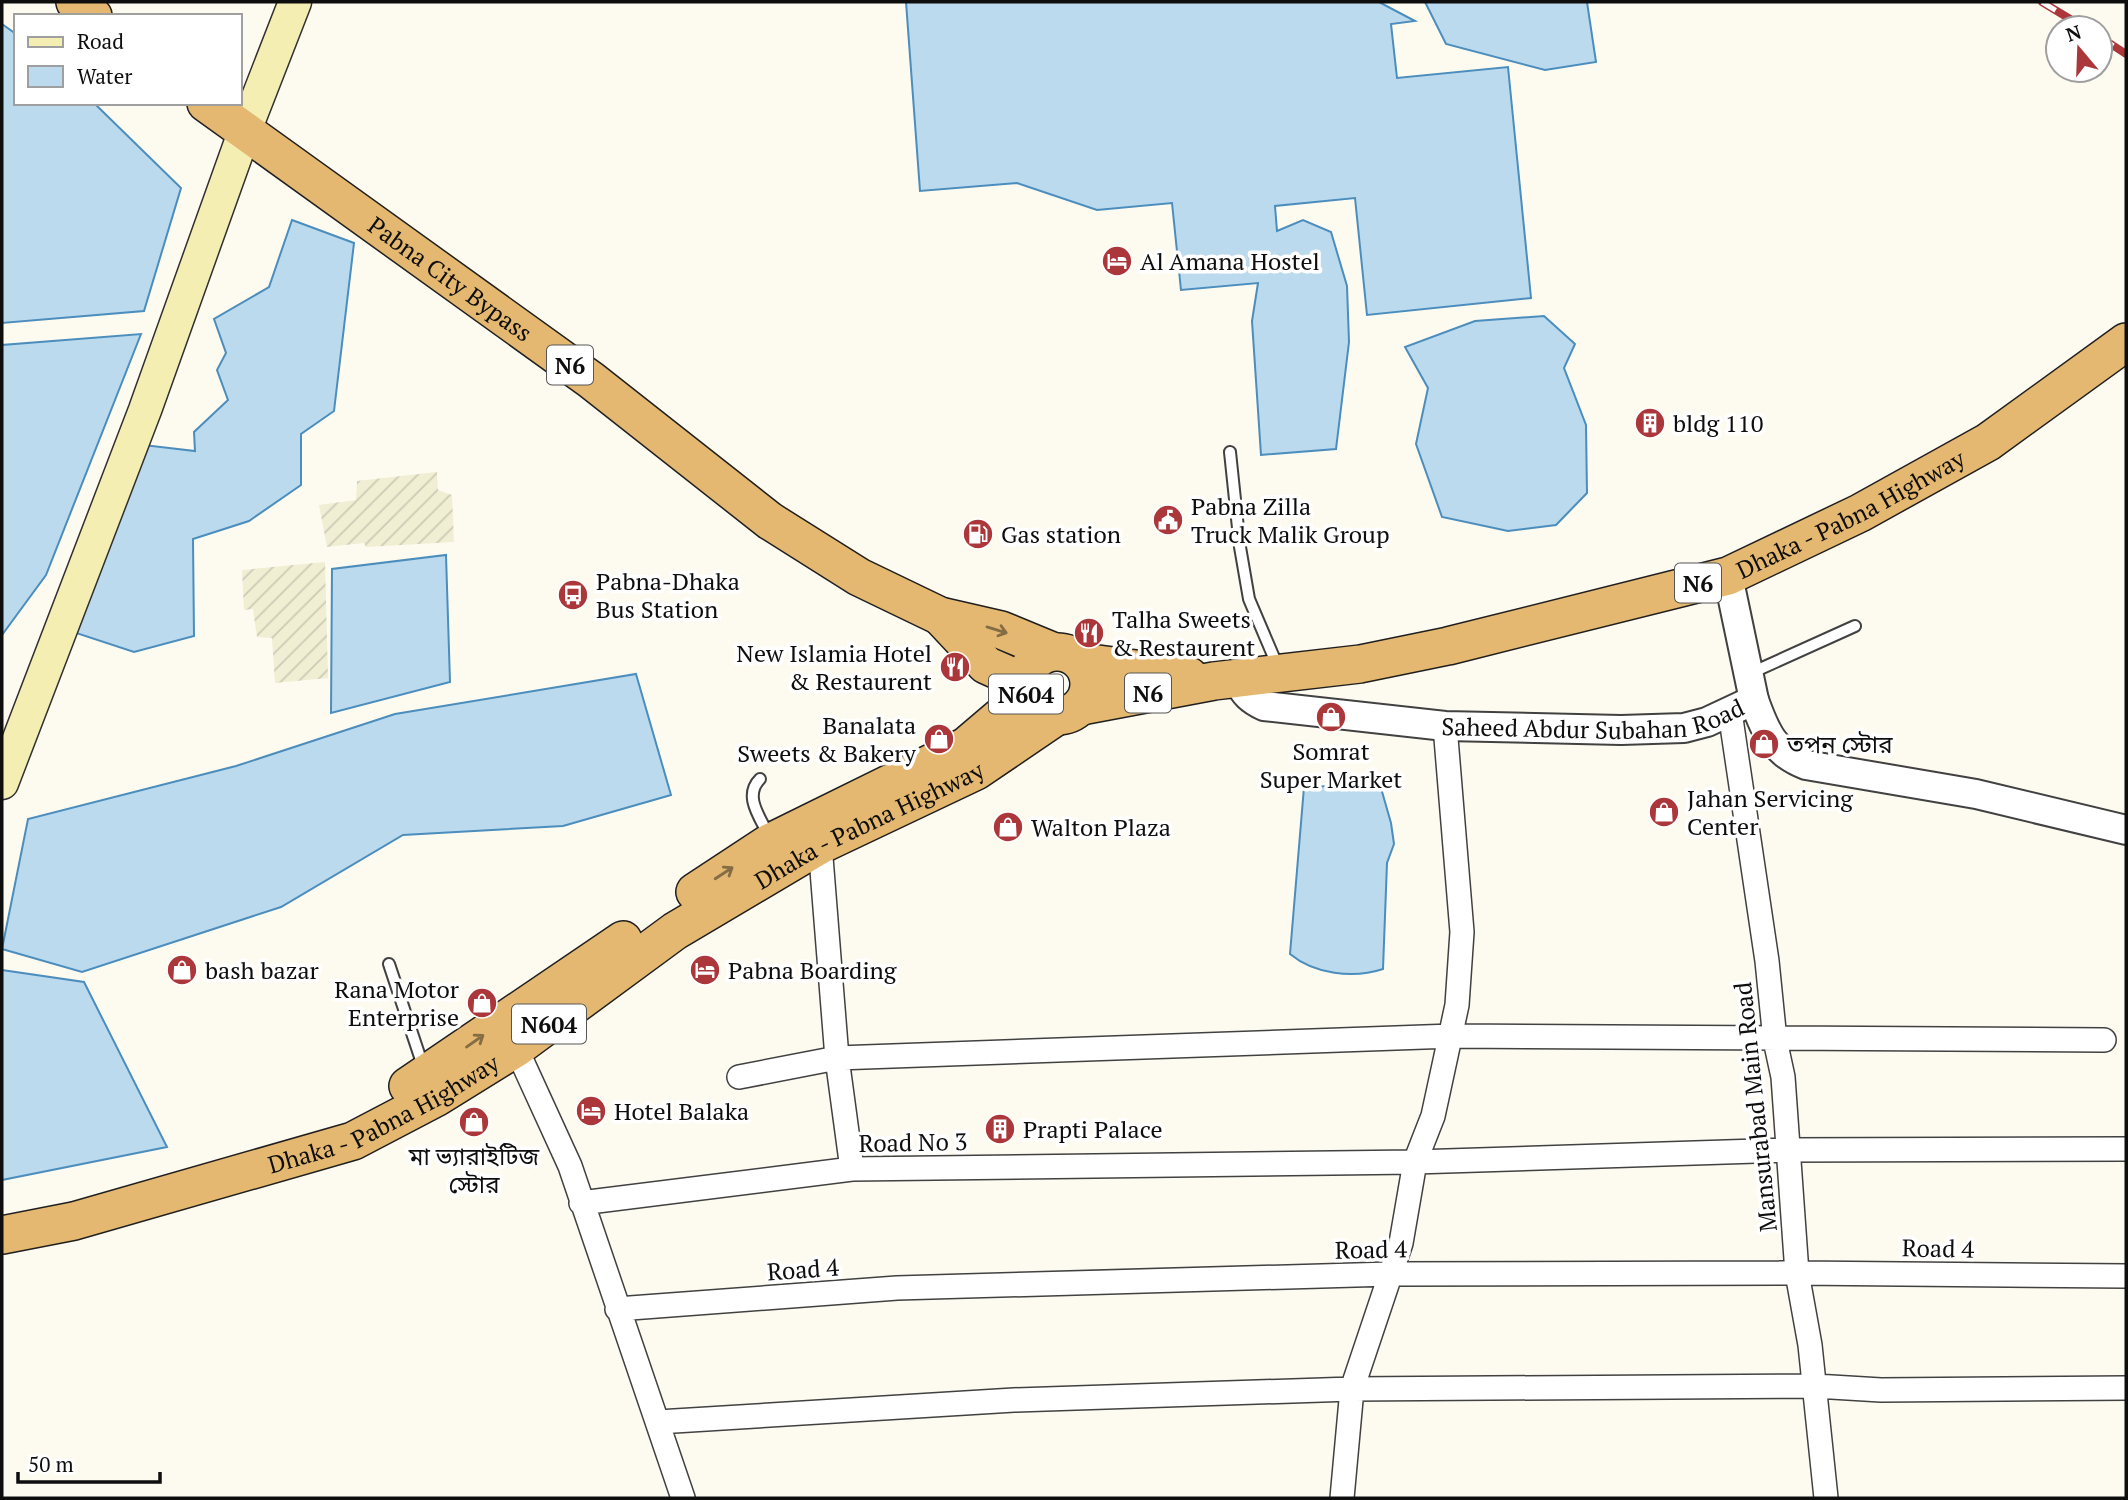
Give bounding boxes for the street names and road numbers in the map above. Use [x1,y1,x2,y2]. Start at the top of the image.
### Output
street label: Pabna City Bypass [362,209,539,349]
road number: N6 [547,346,593,384]
street label: Dhaka - Pabna Highway [1731,442,1971,586]
road number: N6 [1675,564,1721,603]
road number: N604 [989,674,1063,714]
road number: N6 [1125,674,1171,712]
street label: Saheed Abdur Subahan Road [1441,691,1749,746]
street label: Dhaka - Pabna Highway [748,754,991,896]
street label: Mansurabad Main Road [1726,981,1784,1233]
road number: N604 [512,1004,586,1044]
street label: Dhaka - Pabna Highway [264,1046,506,1181]
street label: Road No 3 [858,1125,968,1159]
street label: Road 4 [1902,1231,1975,1265]
street label: Road 4 [1335,1232,1408,1266]
street label: Road 4 [766,1251,840,1287]

